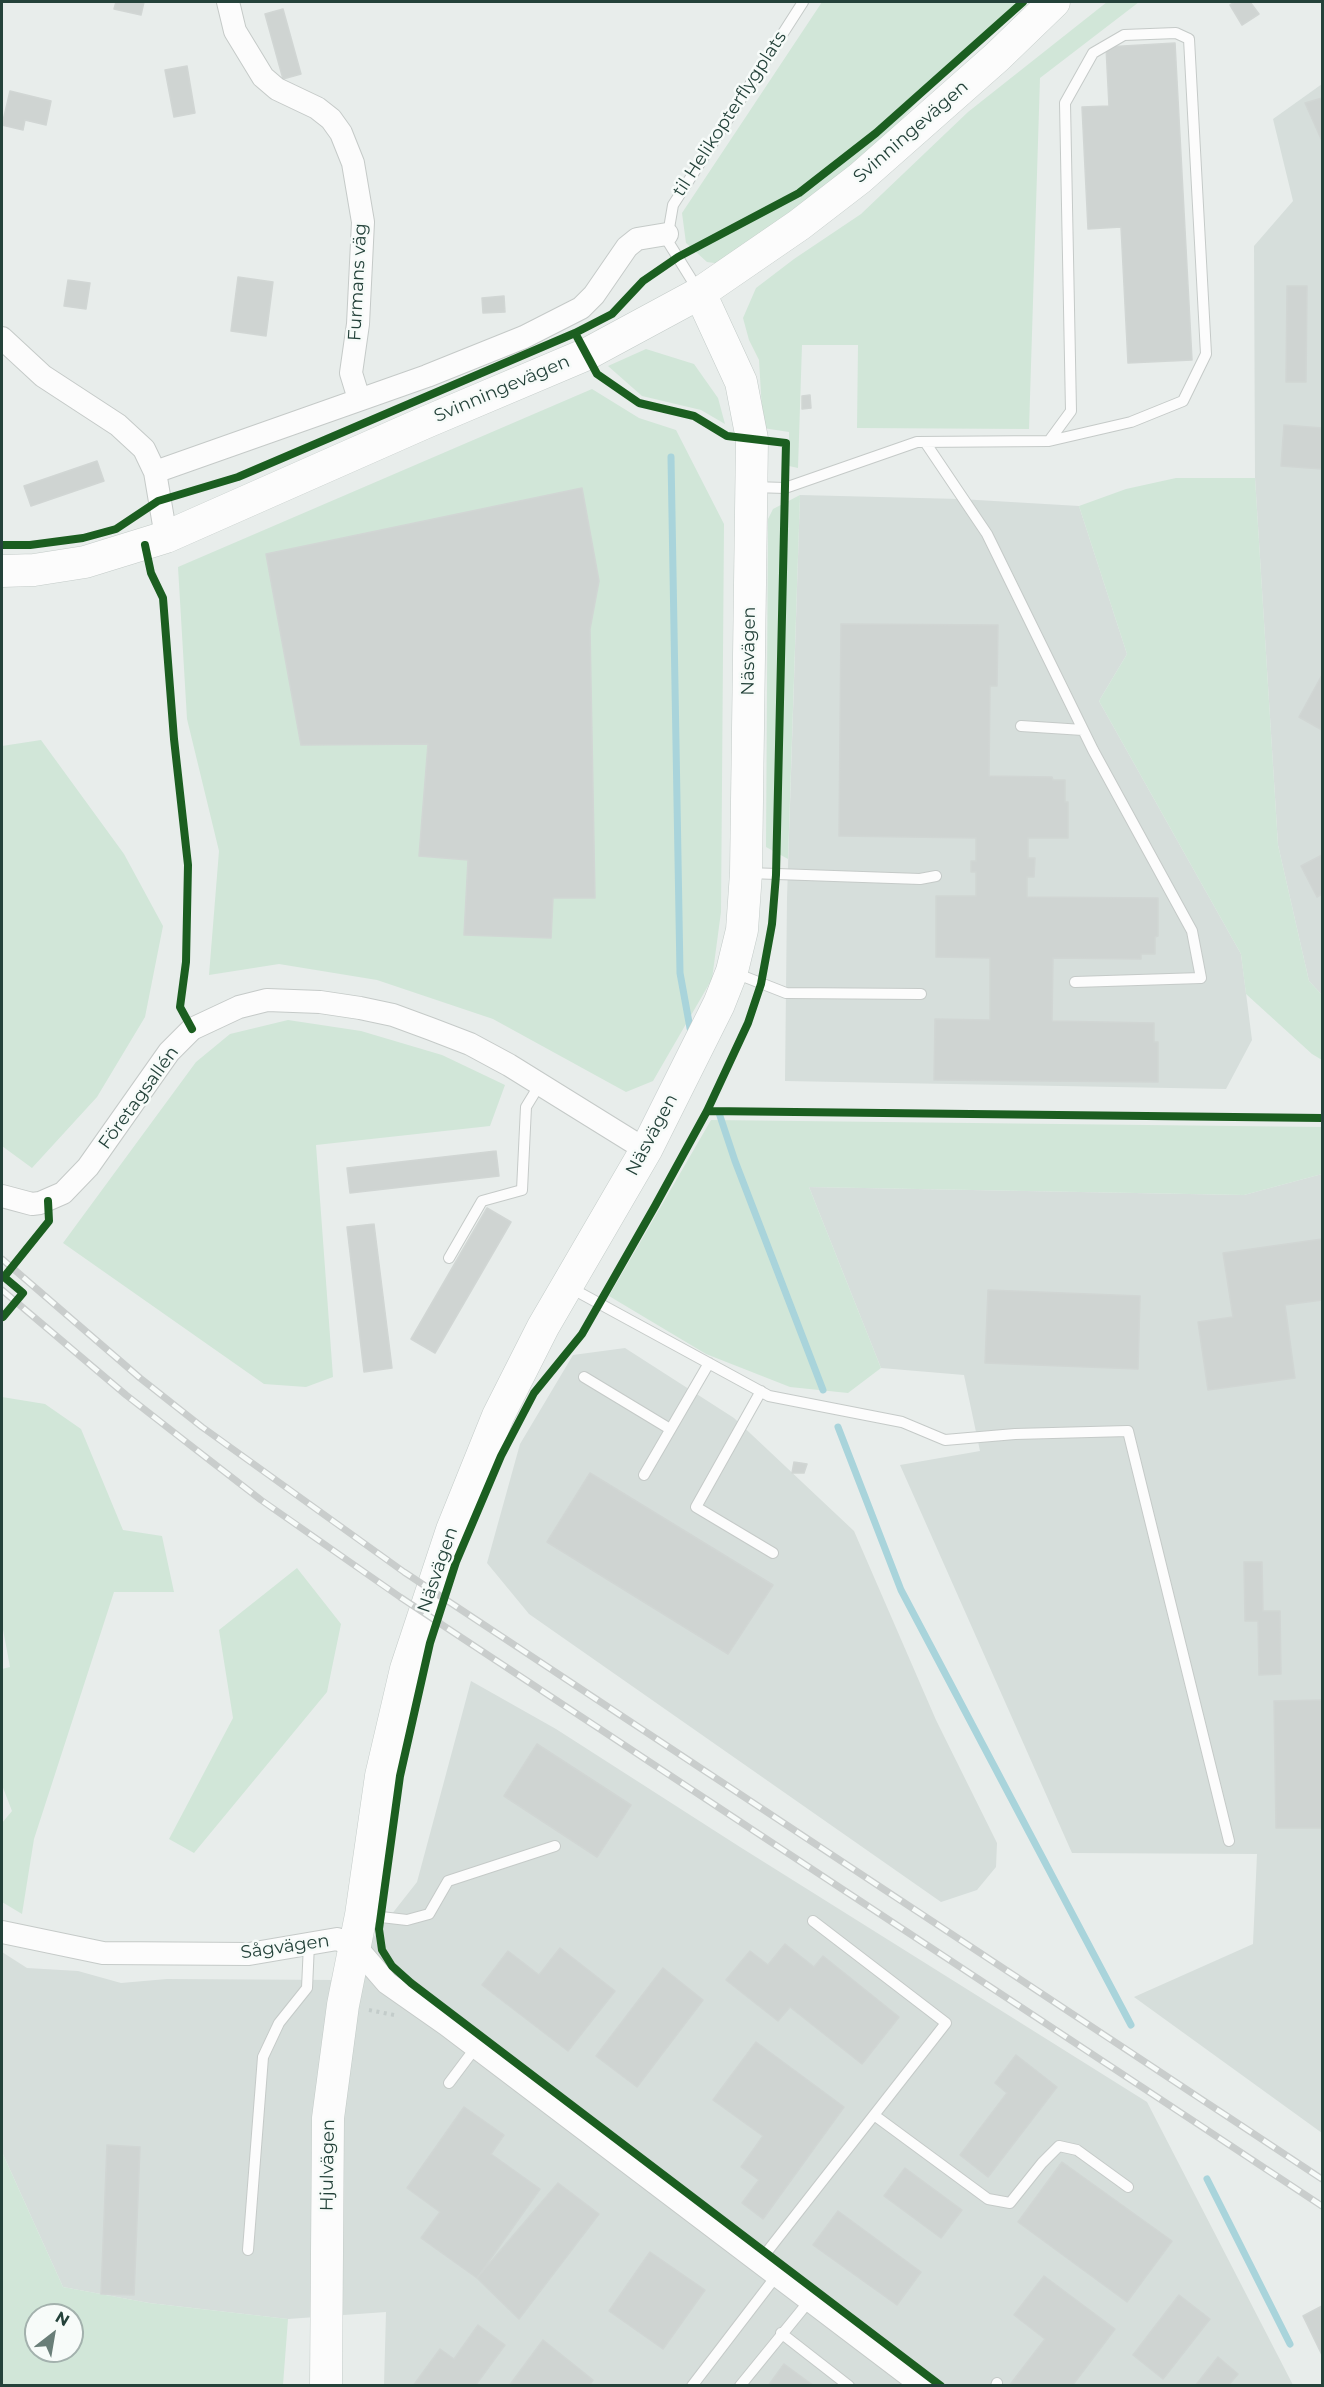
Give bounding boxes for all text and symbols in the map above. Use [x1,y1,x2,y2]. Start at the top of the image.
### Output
street label: til Helikopterflygplats [669,27,791,201]
street label: Svinningevägen [849,76,973,188]
street label: Furmans väg [344,223,372,341]
street label: Svinningevägen [431,351,573,427]
street label: Näsvägen [737,606,761,696]
street label: Företagsallén [94,1042,184,1154]
street label: Näsvägen [622,1091,682,1179]
street label: Näsvägen [413,1524,463,1616]
street label: Sågvägen [239,1930,331,1964]
street label: Hjulvägen [316,2119,340,2211]
north arrow [24,2303,84,2363]
text: N [52,2307,73,2330]

